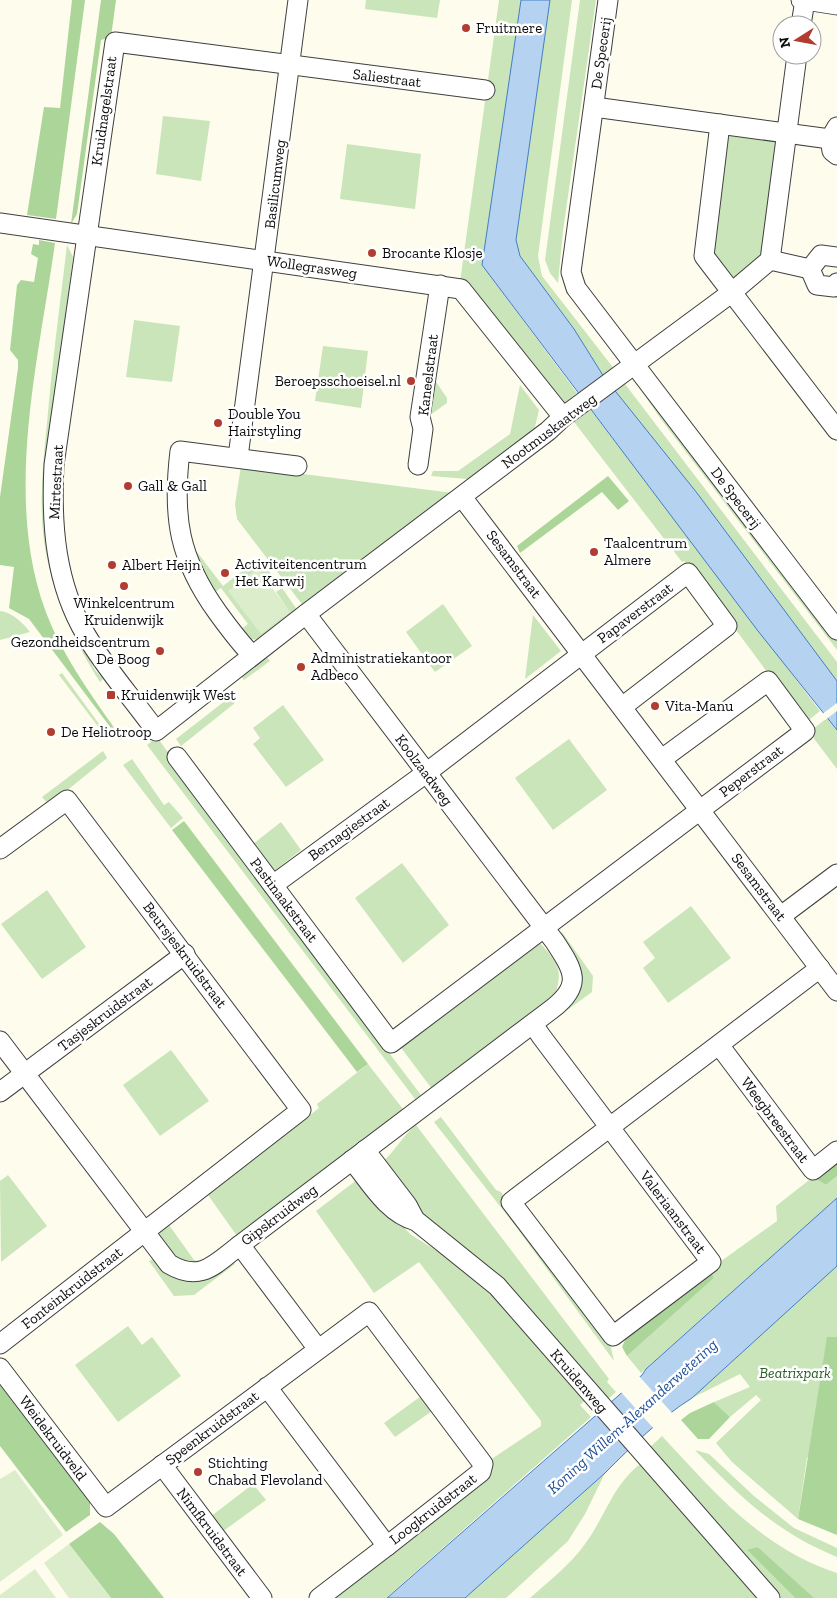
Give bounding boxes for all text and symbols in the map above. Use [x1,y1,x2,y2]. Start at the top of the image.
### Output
north arrow [772,15,822,65]
street label: De Specerij [587,16,615,90]
place label: Fruitmere [476,19,542,37]
marker: Fruitmere [460,22,472,34]
text: N [775,35,794,49]
street label: Kruidnagelstraat [87,55,121,167]
street label: Saliestraat [352,65,423,91]
street label: Basilicumweg [261,138,289,230]
place label: Brocante Klosje [382,244,483,262]
marker: Brocante Klosje [366,247,378,259]
street label: Wollegrasweg [266,252,358,282]
street label: Kaneelstraat [414,333,442,417]
place label: Beroepsschoeisel.nl [275,372,401,390]
marker: Beroepsschoeisel.nl [405,375,417,387]
street label: Nootmuskaatweg [498,389,600,473]
place label: Double You Hairstyling [228,405,302,440]
marker: Double You Hairstyling [212,417,224,429]
street label: Mirtestraat [45,444,67,520]
street label: De Specerij [707,464,765,532]
place label: Gall & Gall [138,477,207,495]
marker: Gall & Gall [122,480,134,492]
street label: Sesamstraat [483,527,546,602]
place label: Taalcentrum Almere [604,534,687,569]
marker: Taalcentrum Almere [588,546,600,558]
place label: Activiteitencentrum Het Karwij [235,555,367,590]
place label: Albert Heijn [122,556,201,574]
marker: Albert Heijn [106,559,118,571]
marker: Activiteitencentrum Het Karwij [219,567,231,579]
street label: Papaverstraat [594,578,677,647]
marker: Winkelcentrum Kruidenwijk [118,580,130,592]
place label: Winkelcentrum Kruidenwijk [74,594,175,629]
place label: Gezondheidscentrum De Boog [11,633,150,668]
marker: Gezondheidscentrum De Boog [154,645,166,657]
place label: Administratiekantoor Adbeco [311,649,452,684]
marker: Administratiekantoor Adbeco [295,661,307,673]
place label: Kruidenwijk West [121,686,236,704]
marker: Kruidenwijk West [105,689,117,701]
place label: Vita-Manu [664,697,734,715]
marker: Vita-Manu [649,700,661,712]
place label: De Heliotroop [61,723,151,741]
marker: De Heliotroop [45,726,57,738]
street label: Koolzaadweg [391,731,457,809]
street label: Peperstraat [715,741,787,801]
street label: Bernagiestraat [305,793,394,865]
street label: Sesamstraat [728,850,791,925]
street label: Pastinaakstraat [246,854,322,946]
street label: Beursjeskruidstraat [139,898,231,1012]
street label: Tasjeskruidstraat [54,972,156,1055]
street label: Weegbreestraat [737,1074,813,1167]
street label: Valeriaanstraat [635,1166,710,1257]
street label: Gipskruidweg [237,1180,321,1250]
street label: Fonteinkruidstraat [18,1243,126,1333]
water label: Koning Willem-Alexanderwetering [543,1334,722,1498]
street label: Kruidenweg [546,1345,612,1417]
park label: Beatrixpark [759,1364,831,1382]
street label: Speenkruidstraat [162,1387,263,1469]
street label: Weidekruidveld [15,1392,91,1484]
place label: Stichting Chabad Flevoland [208,1454,323,1489]
marker: Stichting Chabad Flevoland [192,1466,204,1478]
street label: Loogkruidstraat [386,1469,480,1548]
street label: Nimfkruidstraat [173,1484,251,1580]

